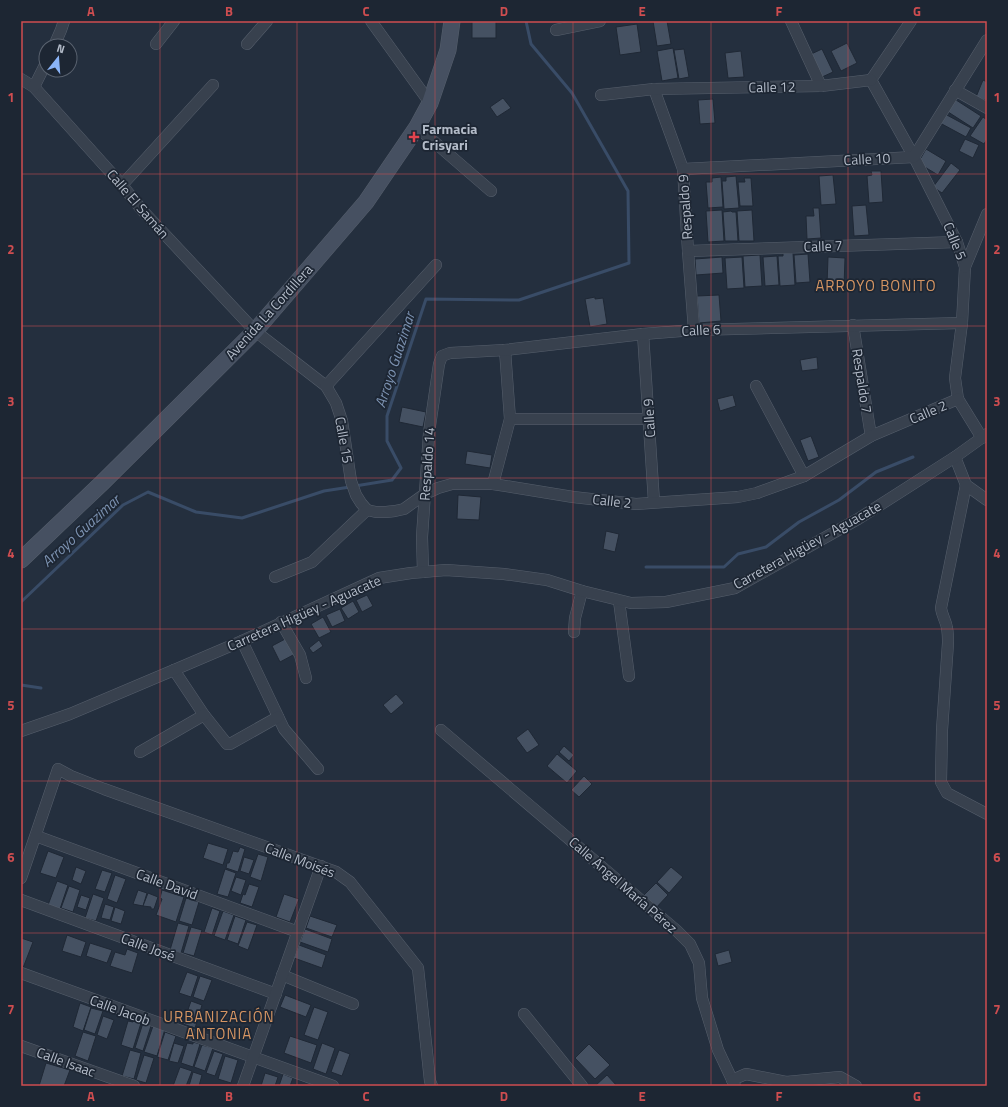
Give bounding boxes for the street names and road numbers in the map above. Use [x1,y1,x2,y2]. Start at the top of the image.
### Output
street label: Calle 12 [748,76,796,97]
street label: Calle 10 [843,147,891,170]
street label: Calle El Samán [102,164,175,243]
street label: Respaldo 9 [672,174,697,240]
street label: Calle 5 [938,219,973,263]
street label: Calle 7 [803,234,843,257]
street label: Avenida La Cordillera [220,259,317,364]
street label: Calle 6 [681,318,721,341]
street label: Respaldo 7 [847,347,878,415]
street label: Calle 2 [906,394,950,429]
street label: Calle 9 [637,398,660,438]
street label: Calle 15 [330,415,359,465]
street label: Respaldo 14 [413,427,440,501]
street label: Calle 2 [592,488,633,513]
street label: Carretera Higüey - Aguacate [729,495,885,594]
street label: Carretera Higüey - Aguacate [224,569,384,656]
street label: Calle Ángel María Pérez [564,831,682,938]
street label: Calle Moisés [262,837,338,883]
street label: Calle David [133,863,201,904]
street label: Calle José [118,927,178,966]
street label: Calle Jacob [87,989,153,1030]
street label: Calle Isaac [34,1041,99,1082]

